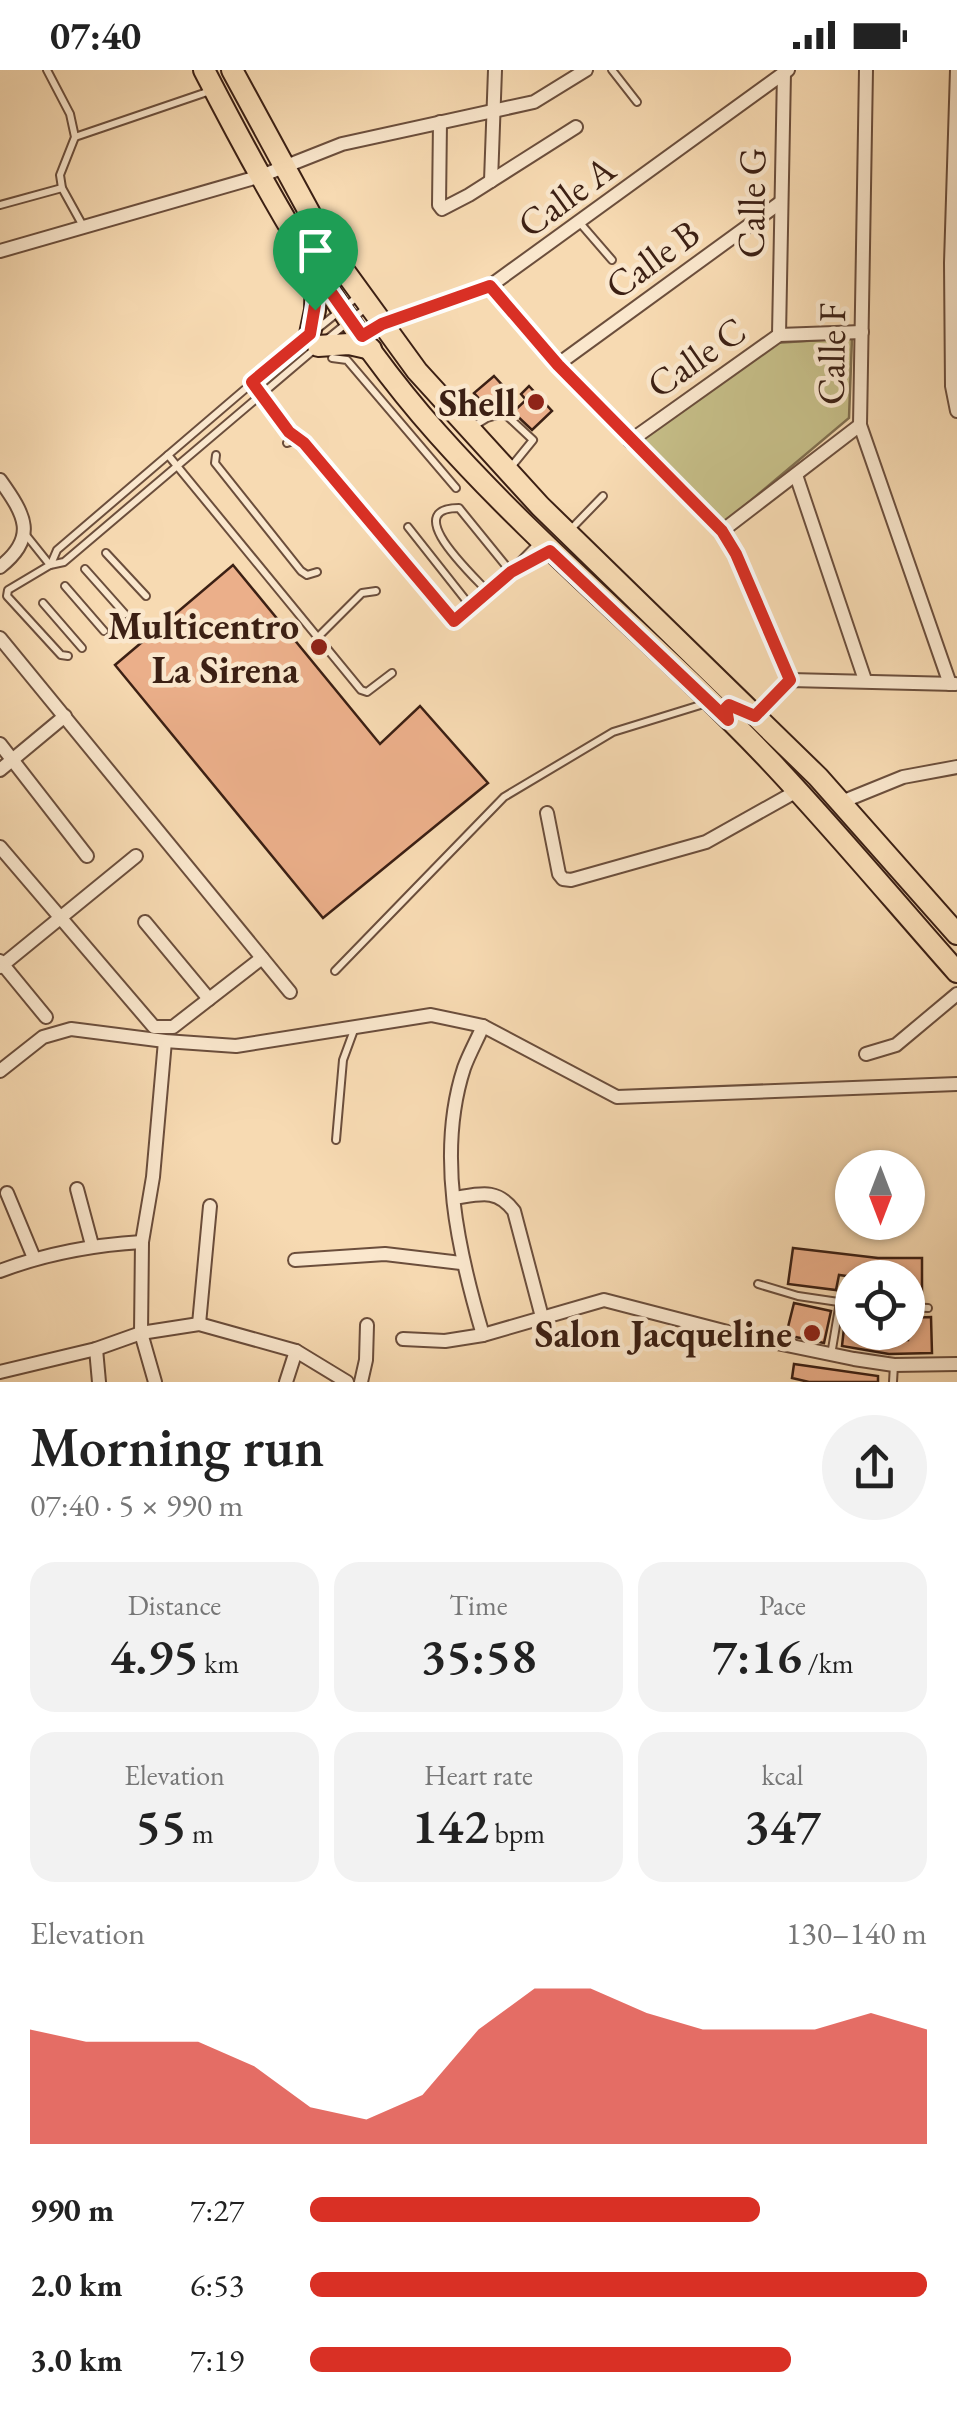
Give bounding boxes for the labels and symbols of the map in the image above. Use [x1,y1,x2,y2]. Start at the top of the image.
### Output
street label: Calle A [507,144,625,248]
street label: Calle G [726,147,776,259]
pin [273,208,358,311]
street label: Calle B [595,208,709,310]
street label: Calle F [806,302,856,406]
street label: Calle C [637,305,755,409]
place label: Shell [438,378,516,427]
marker: Shell [525,391,547,413]
place label: Multicentro La Sirena [108,601,299,694]
marker: Multicentro La Sirena [308,636,330,658]
north arrow [835,1150,925,1240]
place label: Salon Jacqueline [535,1309,792,1358]
marker: Salon Jacqueline [801,1322,823,1344]

